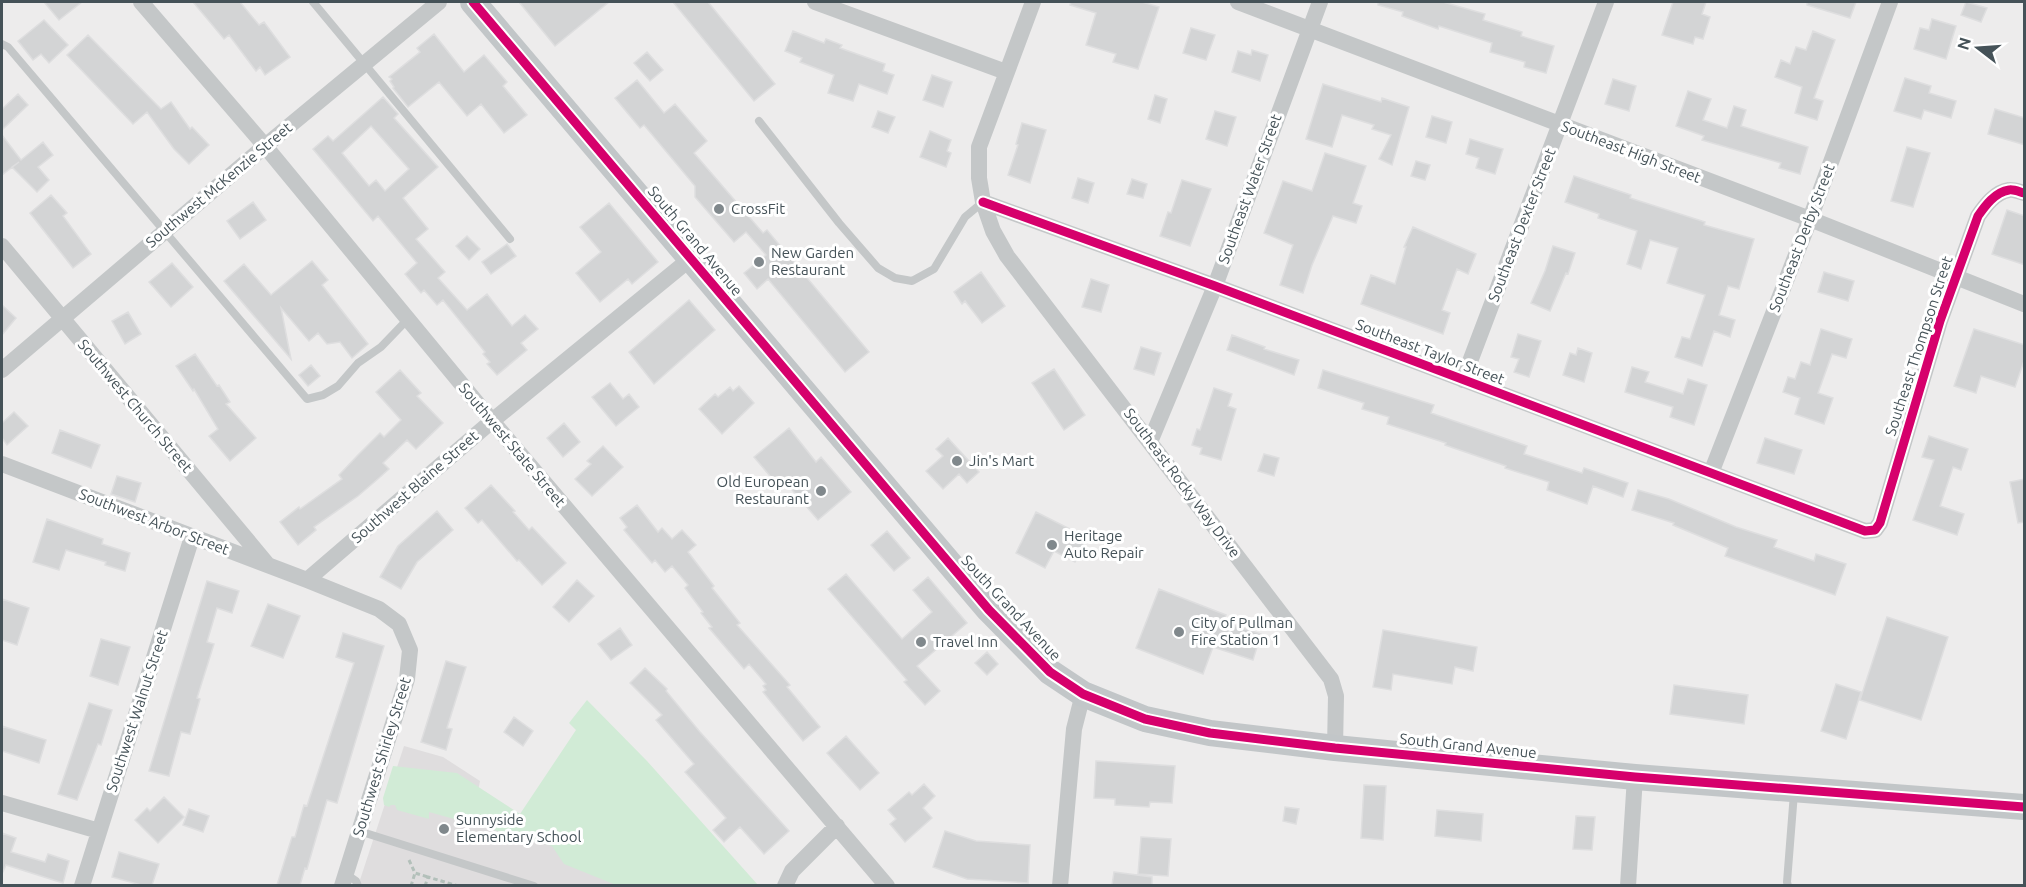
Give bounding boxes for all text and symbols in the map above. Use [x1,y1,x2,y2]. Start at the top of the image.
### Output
north arrow [1948,18,2008,78]
text: N [1953,35,1974,52]
street label: Southeast Water Street [1215,112,1285,266]
street label: Southeast High Street [1559,117,1703,186]
street label: Southwest McKenzie Street [142,118,295,251]
street label: Southeast Dexter Street [1484,146,1559,304]
street label: Southeast Derby Street [1765,161,1838,314]
street label: South Grand Avenue [645,182,746,299]
place label: CrossFit [731,200,785,217]
marker: CrossFit [712,202,726,216]
place label: New Garden Restaurant [771,244,854,278]
street label: Southeast Thompson Street [1881,254,1956,438]
marker: New Garden Restaurant [752,255,766,269]
street label: Southeast Taylor Street [1353,315,1507,388]
street label: Southwest Church Street [75,336,196,476]
street label: Southwest State Street [456,379,569,510]
street label: Southeast Rocky Way Drive [1121,405,1244,561]
street label: Southwest Blaine Street [348,427,482,546]
place label: Jin's Mart [969,452,1034,469]
marker: Jin's Mart [950,454,964,468]
place label: Old European Restaurant [717,473,809,507]
marker: Old European Restaurant [814,484,828,498]
street label: Southwest Arbor Street [77,485,232,558]
place label: Heritage Auto Repair [1064,527,1144,561]
marker: Heritage Auto Repair [1045,538,1059,552]
street label: South Grand Avenue [958,551,1065,664]
place label: City of Pullman Fire Station 1 [1191,614,1293,648]
marker: City of Pullman Fire Station 1 [1172,625,1186,639]
street label: Southwest Walnut Street [102,628,171,794]
place label: Travel Inn [933,633,998,650]
marker: Travel Inn [914,635,928,649]
street label: Southwest Shirley Street [349,675,414,839]
street label: South Grand Avenue [1399,730,1537,761]
place label: Sunnyside Elementary School [456,811,582,845]
marker: Sunnyside Elementary School [437,822,451,836]

